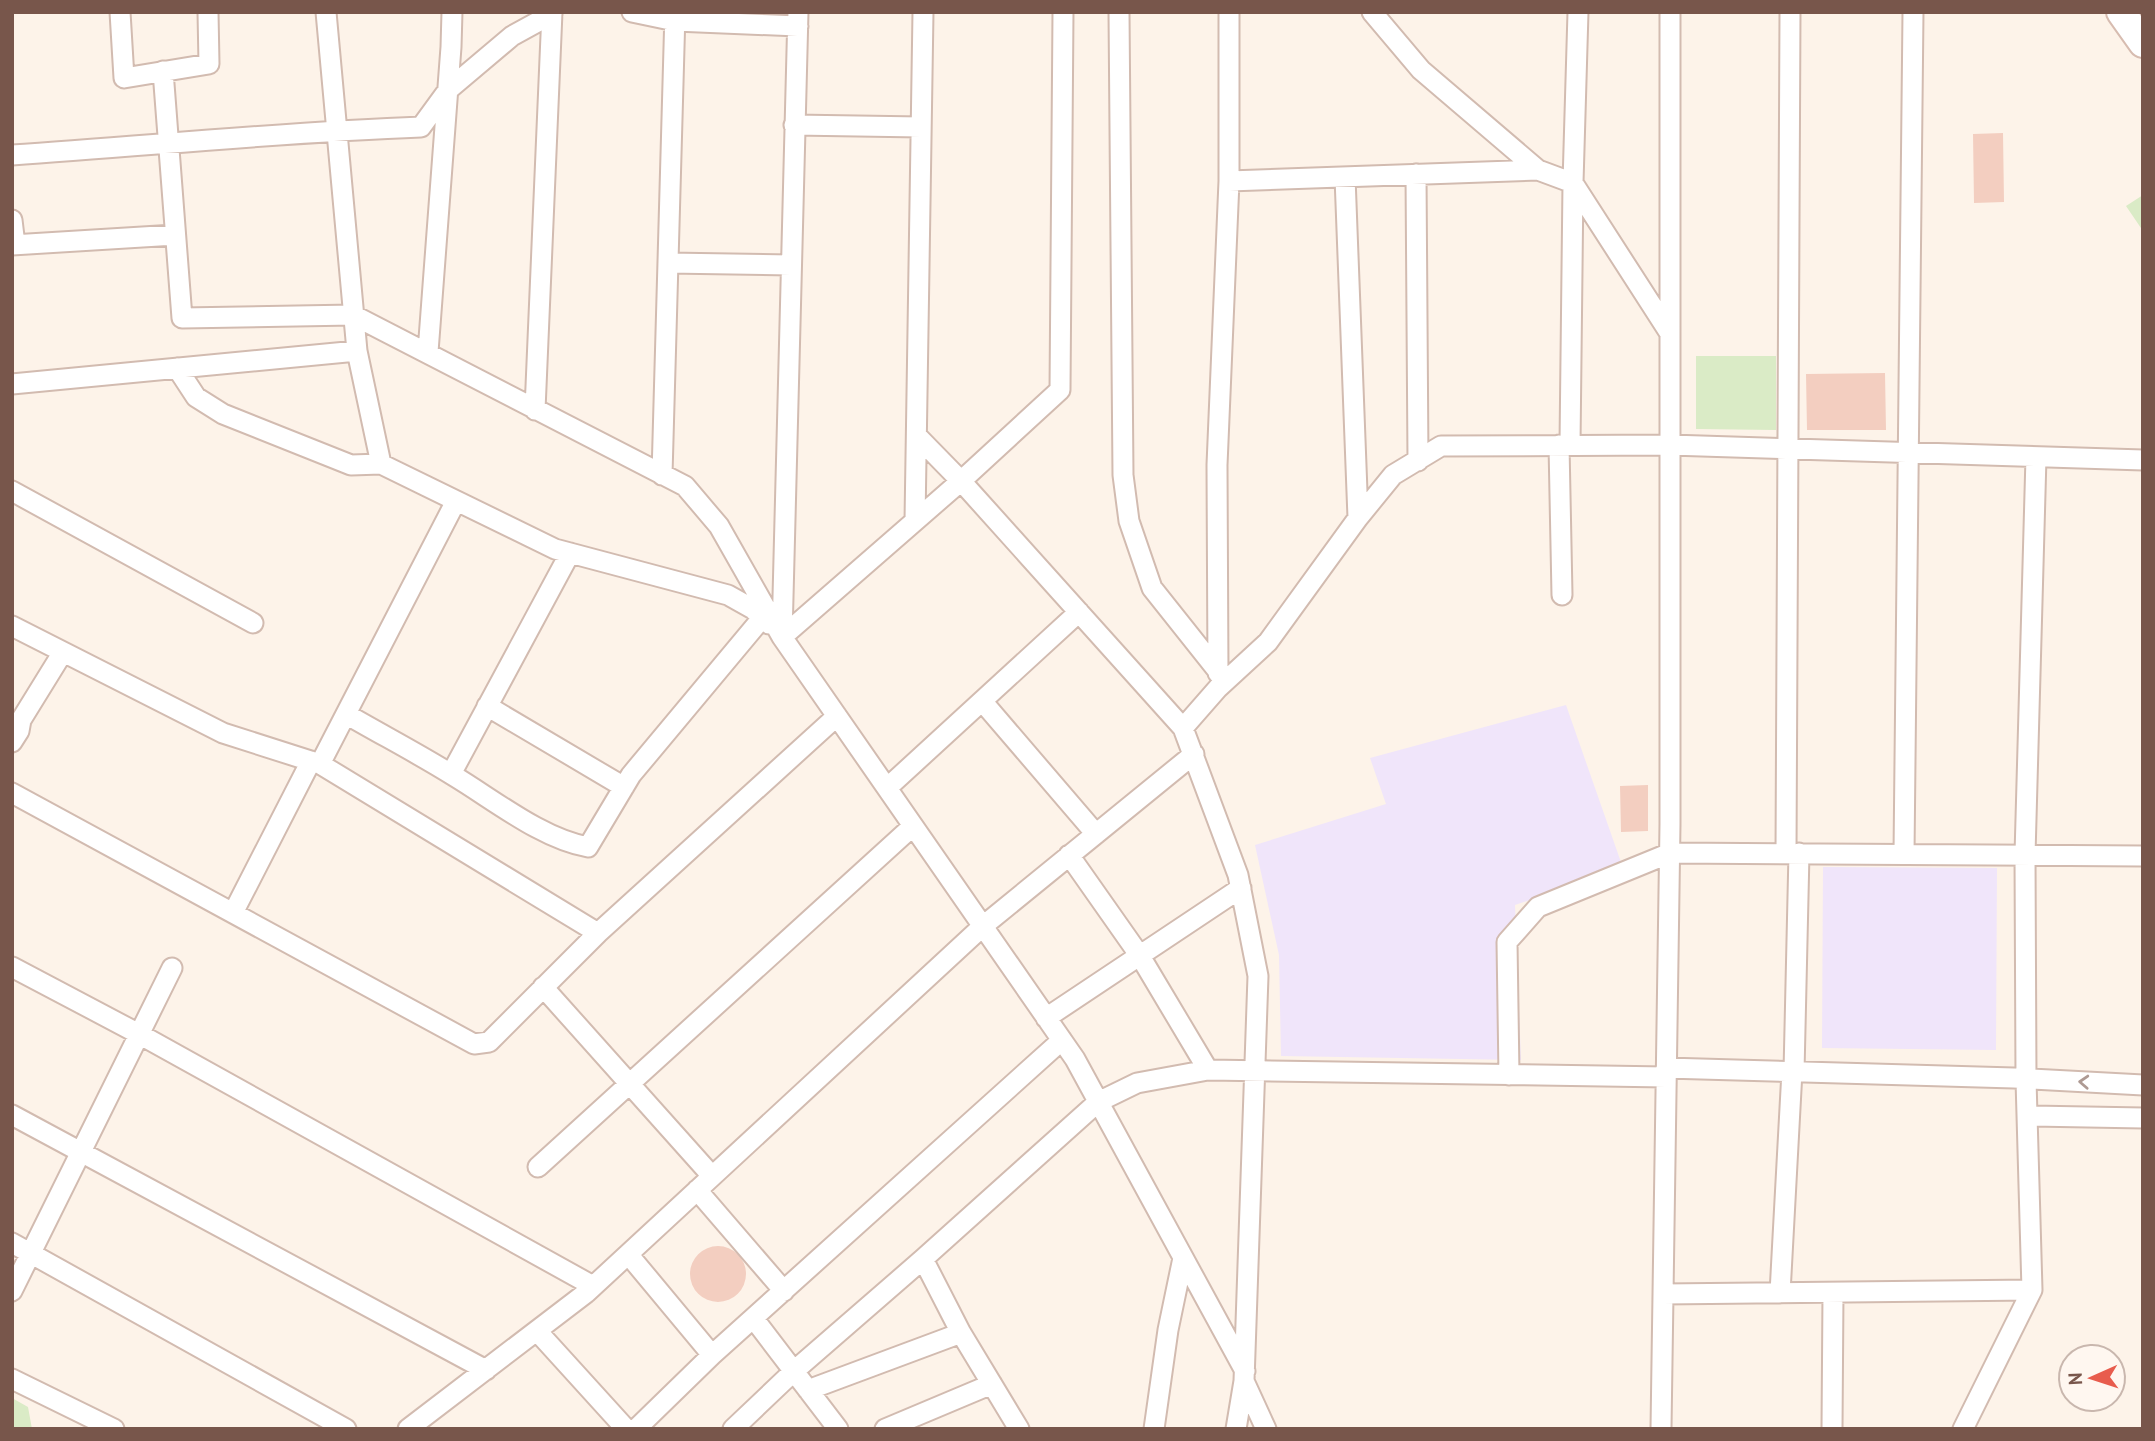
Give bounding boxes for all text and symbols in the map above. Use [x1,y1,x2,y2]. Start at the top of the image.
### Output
one-way arrow [2079,1075,2090,1090]
north arrow [2057,1343,2127,1413]
text: N [2063,1372,2087,1386]

